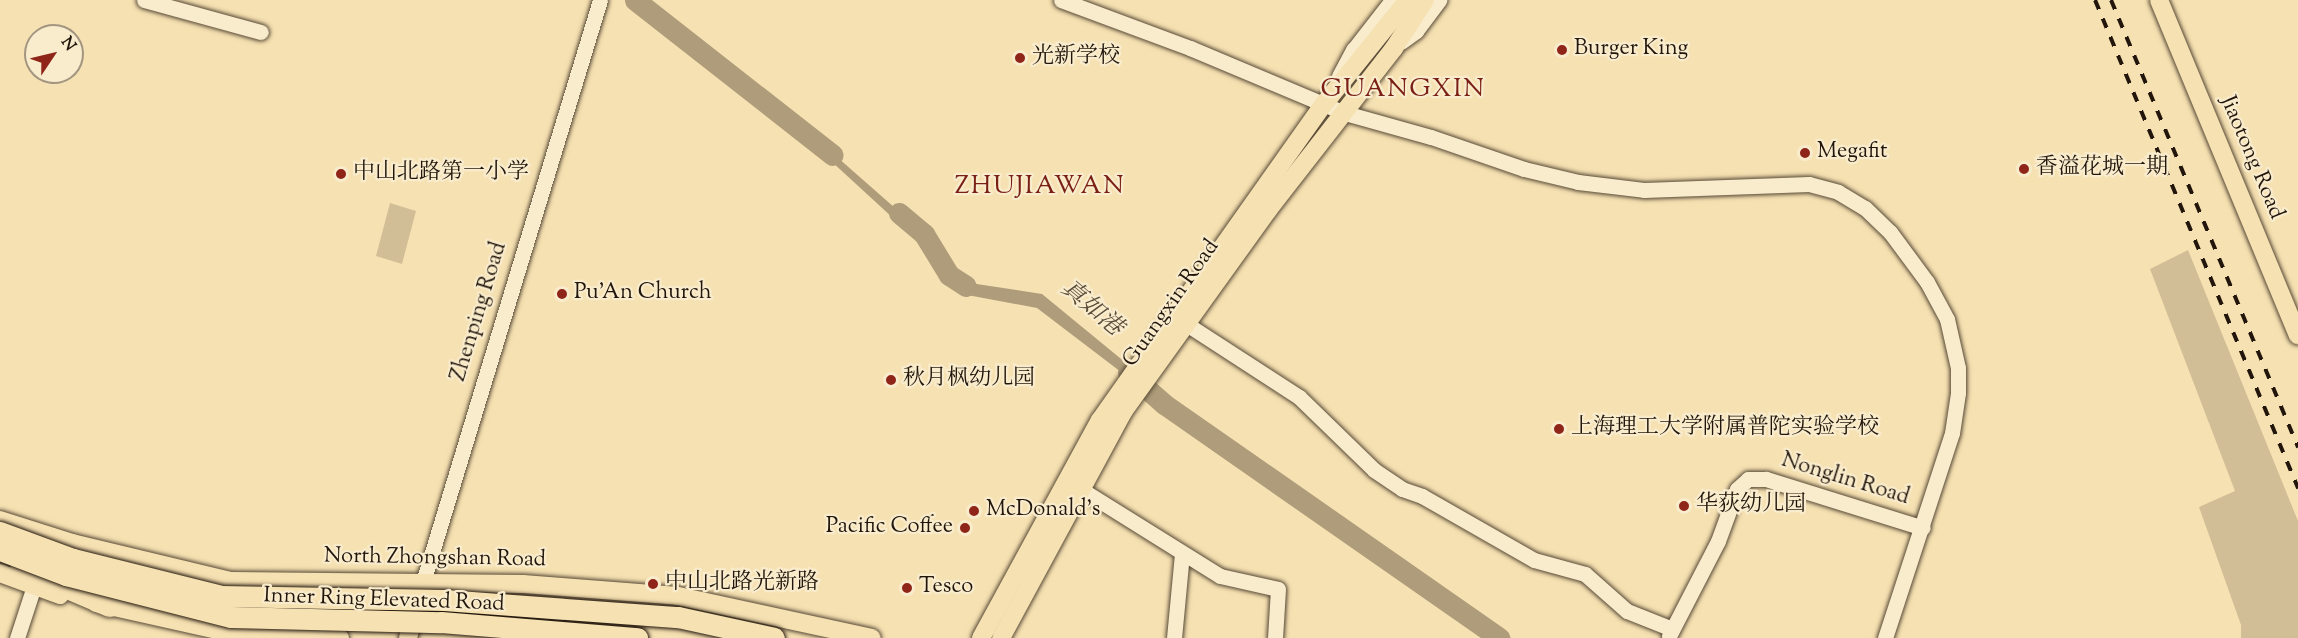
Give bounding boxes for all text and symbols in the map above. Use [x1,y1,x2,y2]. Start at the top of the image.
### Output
north arrow [24,24,84,84]
text: N [54,33,81,56]
place label: Burger King [1574,37,1688,63]
marker: Burger King [1555,43,1569,57]
place label: 光新学校 [1032,45,1120,71]
marker: 光新学校 [1013,51,1027,65]
district label: GUANGXIN [1321,74,1485,106]
street label: Jiaotong Road [2213,92,2289,224]
place label: Megafit [1817,140,1887,166]
marker: Megafit [1798,146,1812,160]
place label: 香溢花城一期 [2036,156,2168,182]
place label: 中山北路第一小学 [353,161,529,187]
marker: 香溢花城一期 [2017,162,2031,176]
marker: 中山北路第一小学 [334,167,348,181]
district label: ZHUJIAWAN [955,171,1125,203]
street label: Guangxin Road [1118,235,1226,373]
street label: Zhenping Road [446,239,514,385]
water label: 真如港 [1054,275,1128,343]
place label: Pu'An Church [574,281,712,307]
marker: Pu'An Church [555,287,569,301]
place label: 秋月枫幼儿园 [903,367,1035,393]
marker: 秋月枫幼儿园 [884,373,898,387]
place label: 上海理工大学附属普陀实验学校 [1571,416,1879,442]
marker: 上海理工大学附属普陀实验学校 [1552,422,1566,436]
street label: Nonglin Road [1778,448,1912,512]
place label: 华荻幼儿园 [1696,493,1806,519]
place label: McDonald's [986,498,1100,524]
marker: 华荻幼儿园 [1677,499,1691,513]
marker: McDonald's [967,504,981,518]
place label: Pacific Coffee [826,515,953,541]
marker: Pacific Coffee [958,521,972,535]
street label: North Zhongshan Road [324,544,546,574]
place label: 中山北路光新路 [665,571,819,597]
place label: Tesco [919,575,973,601]
marker: 中山北路光新路 [646,577,660,591]
marker: Tesco [900,581,914,595]
street label: Inner Ring Elevated Road [263,584,505,618]

